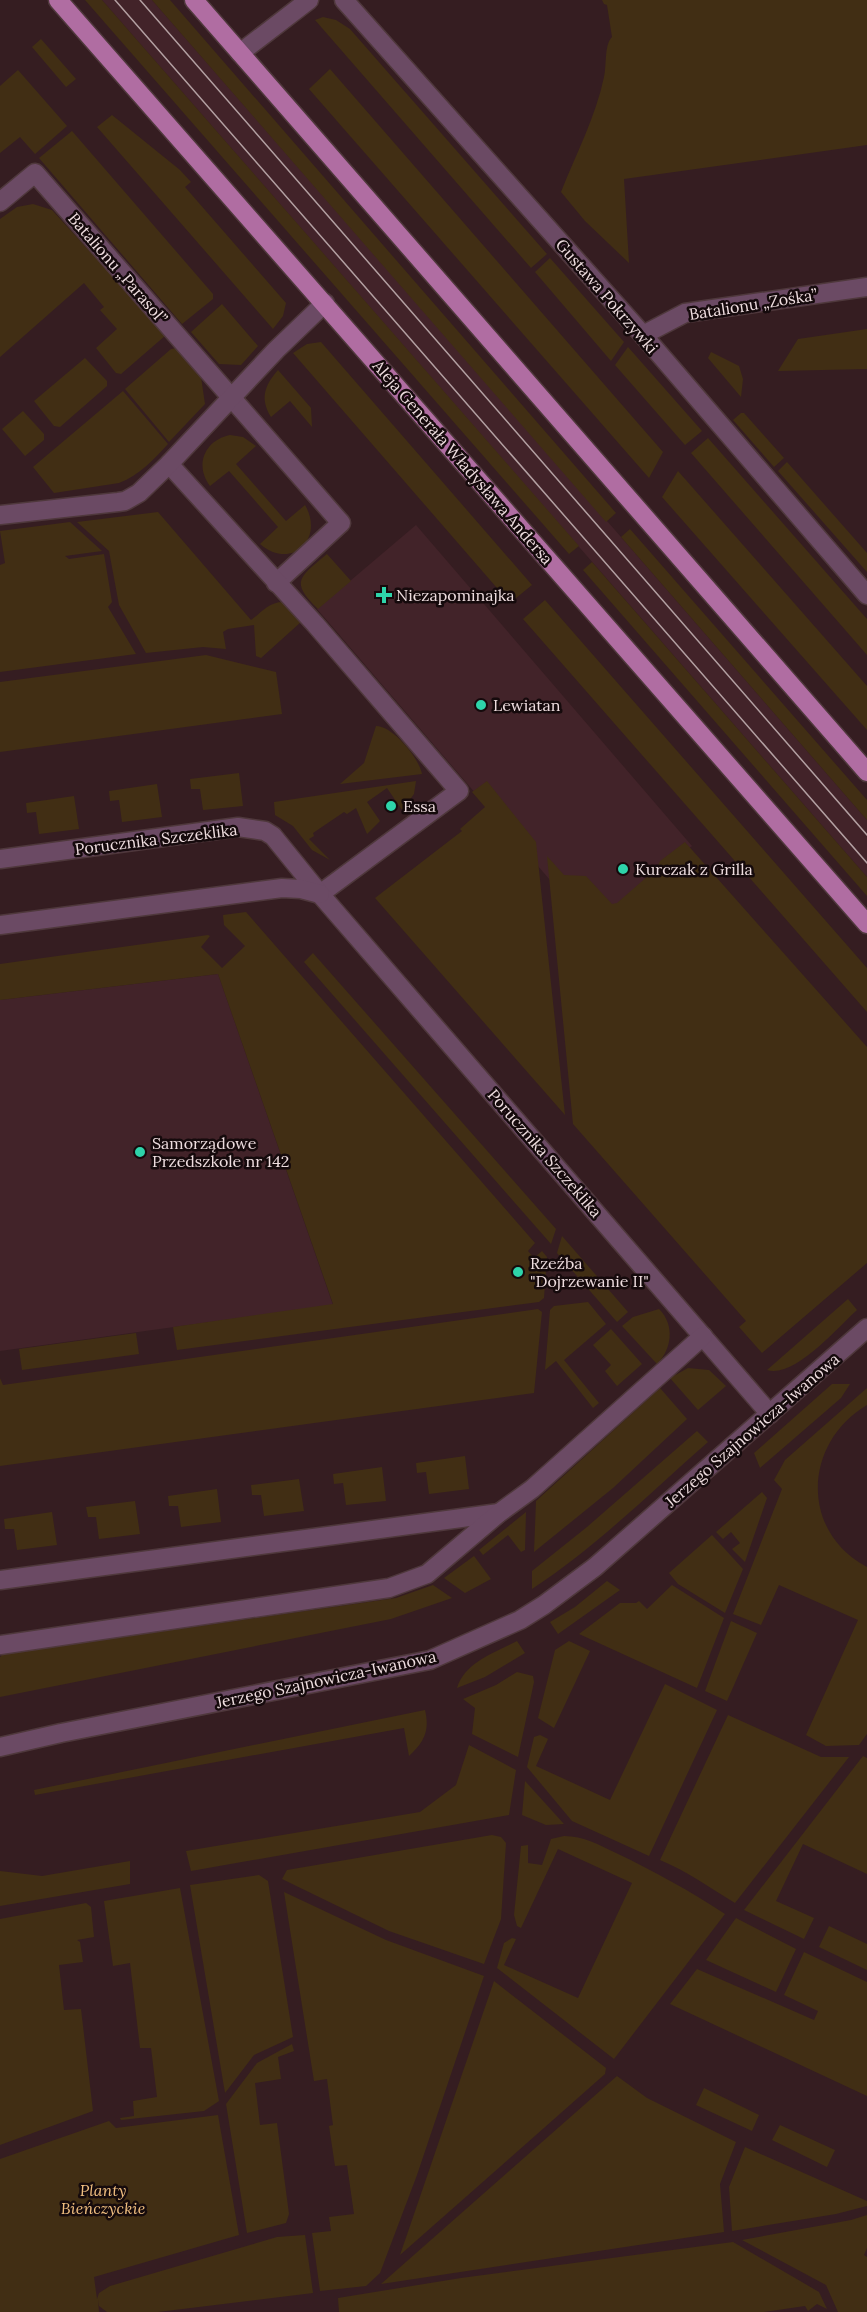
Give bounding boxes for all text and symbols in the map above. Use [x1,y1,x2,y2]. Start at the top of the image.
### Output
street label: Batalionu „Parasol” [64,208,172,328]
street label: Gustawa Pokrzywki [552,235,662,357]
street label: Batalionu „Zośka” [687,284,819,324]
street label: Aleja Generała Władysława Andersa [368,355,557,568]
place label: Niezapominajka [396,585,515,605]
marker: Niezapominajka [377,588,391,602]
place label: Lewiatan [493,695,561,715]
marker: Lewiatan [474,698,488,712]
place label: Essa [403,796,436,816]
marker: Essa [384,799,398,813]
street label: Porucznika Szczeklika [74,819,238,859]
place label: Kurczak z Grilla [635,859,753,879]
marker: Kurczak z Grilla [616,862,630,876]
street label: Porucznika Szczeklika [484,1085,606,1221]
place label: Samorządowe Przedszkole nr 142 [152,1133,289,1171]
marker: Samorządowe Przedszkole nr 142 [133,1145,147,1159]
place label: Rzeźba "Dojrzewanie II" [530,1253,649,1291]
marker: Rzeźba "Dojrzewanie II" [511,1265,525,1279]
street label: Jerzego Szajnowicza-Iwanowa [660,1349,843,1512]
street label: Jerzego Szajnowicza-Iwanowa [213,1646,438,1712]
park label: Planty Bieńczyckie [61,2180,146,2218]

